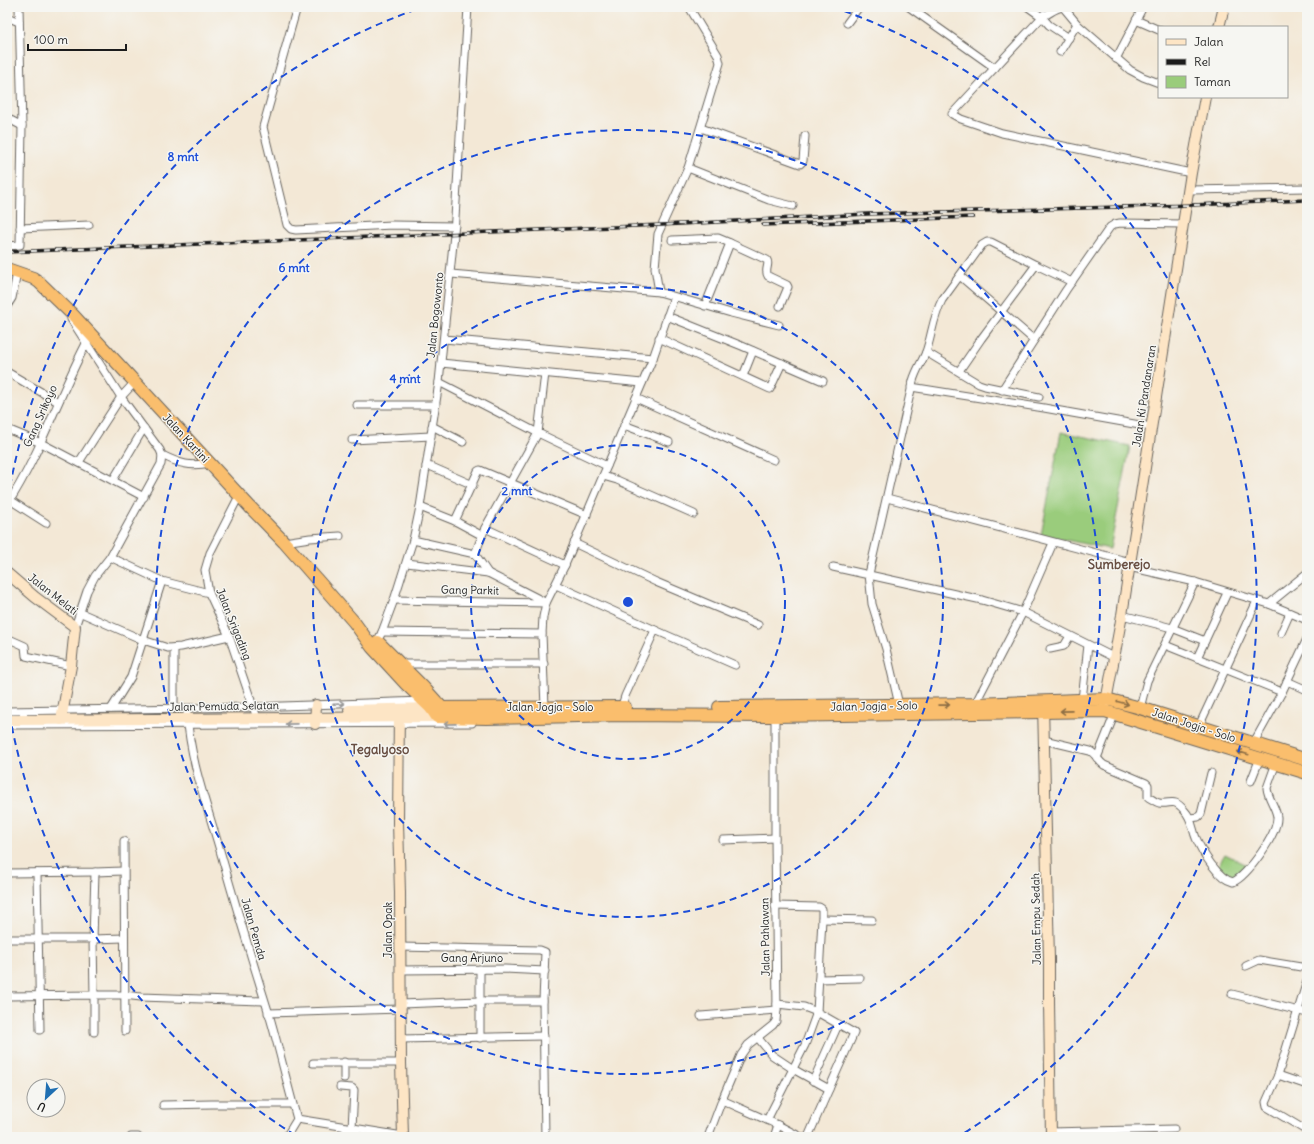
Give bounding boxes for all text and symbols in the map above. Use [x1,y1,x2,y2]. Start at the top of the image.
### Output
scale bar [28,26,126,52]
legend [1158,26,1288,98]
text: 100 m [34,32,68,47]
text: Jalan [1194,34,1223,49]
text: Rel [1194,54,1211,69]
text: Taman [1194,74,1231,89]
text: 8 mnt [167,149,200,164]
text: 6 mnt [278,260,311,275]
street label: Jalan Bogowonto [424,271,446,359]
street label: Jalan Ki Pandanaran [1129,344,1159,448]
text: 4 mnt [389,371,422,386]
street label: Gang Srikoyo [20,383,60,449]
street label: Jalan Kartini [160,411,212,465]
text: 2 mnt [502,483,533,498]
district label: Sumberejo [1088,556,1150,573]
street label: Jalan Melati [25,570,81,618]
street label: Gang Parkit [441,582,500,598]
street label: Jalan Srigading [213,586,255,662]
centre of rings [621,595,635,609]
street label: Jalan Pemuda Selatan [169,698,279,714]
street label: Jalan Jogja - Solo [830,698,918,714]
one-way arrow [332,700,345,708]
street label: Jalan Jogja - Solo [506,700,594,714]
one-way arrow [1116,700,1129,707]
one-way arrow [937,701,950,708]
street label: Jalan Jogja - Solo [1150,705,1238,745]
one-way arrow [1060,707,1073,715]
one-way arrow [285,720,298,728]
one-way arrow [444,720,457,728]
district label: Tegalyoso [351,741,409,758]
one-way arrow [1237,749,1250,756]
street label: Jalan Empu Sedah [1028,873,1044,965]
street label: Jalan Pemda [238,896,270,962]
street label: Jalan Pahlawan [757,898,773,976]
street label: Jalan Opak [381,901,395,958]
street label: Gang Arjuno [441,951,503,965]
north arrow [26,1078,66,1118]
text: U [35,1099,48,1115]

